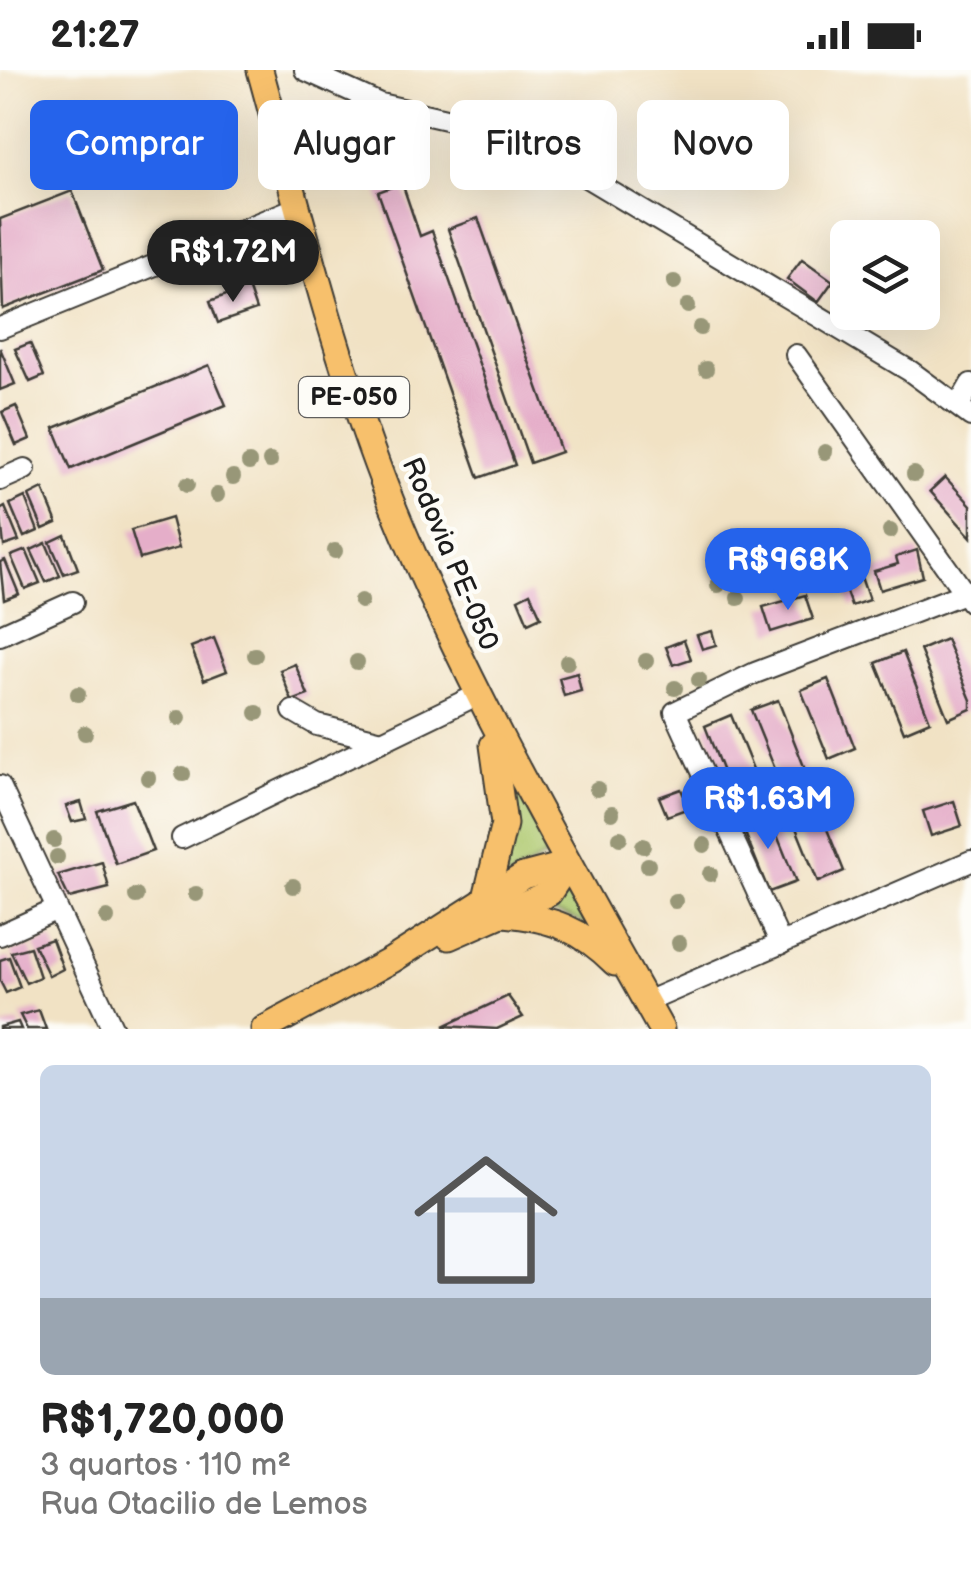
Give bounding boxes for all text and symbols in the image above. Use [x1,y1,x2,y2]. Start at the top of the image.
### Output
text: 21:27 [50,13,140,58]
chip: Comprar [30,100,238,190]
chip: Alugar [258,100,430,190]
chip: Filtros [450,100,617,190]
chip: Novo [637,100,789,190]
pin: R$1.72M [141,220,325,305]
map controls [830,220,940,330]
button: layers [830,220,940,330]
text: R$1.72M [169,233,297,272]
road number: PE-050 [299,377,409,417]
street label: Rodovia PE-050 [395,453,505,655]
pin: R$968K [707,528,869,613]
text: R$968K [727,541,849,580]
pin: R$1.63M [676,767,860,852]
text: R$1.63M [703,780,833,819]
icon: home [396,1130,576,1310]
text: R$1,720,000 [40,1395,285,1446]
text: 3 quartos · 110 m² [40,1446,291,1485]
text: Rua Otacilio de Lemos [40,1485,368,1524]

